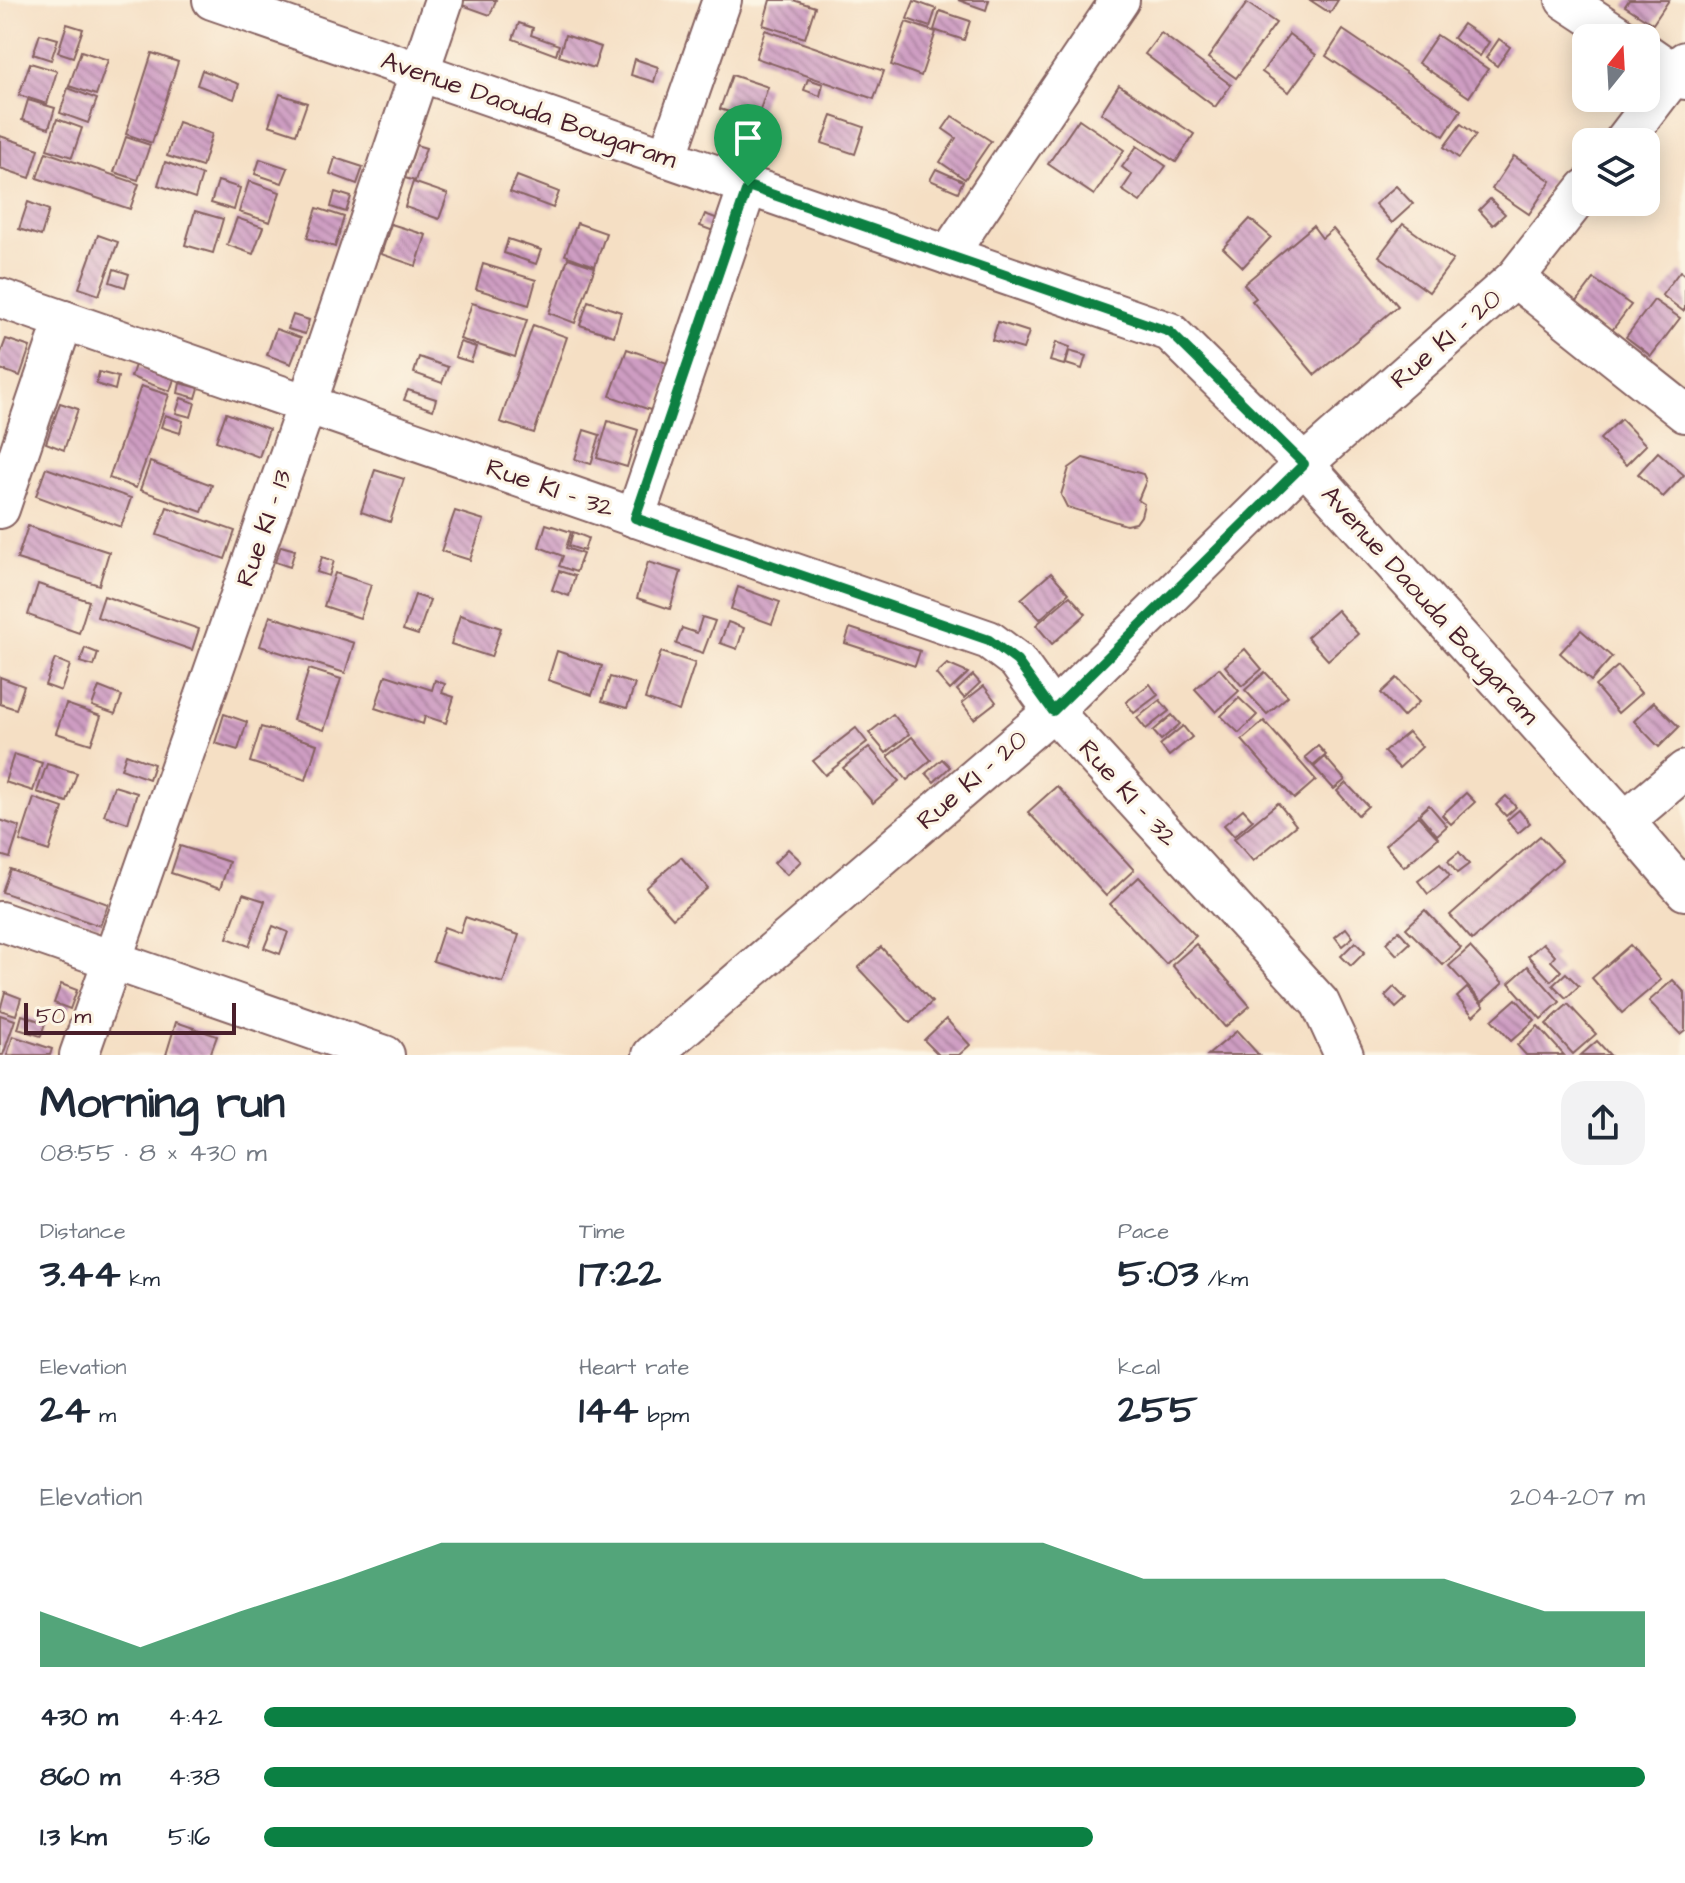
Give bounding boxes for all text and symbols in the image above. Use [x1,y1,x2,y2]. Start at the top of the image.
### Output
north arrow [1572,24,1660,112]
map controls [1572,24,1660,216]
street label: Avenue Daouda Bougaram [376,42,682,180]
pin [714,104,782,186]
icon: arrive [726,116,770,160]
button: layers [1572,128,1660,216]
street label: Rue KI - 20 [1383,281,1509,397]
street label: Rue KI - 32 [481,449,619,527]
street label: Rue KI - 13 [227,465,301,591]
street label: Avenue Daouda Bougaram [1311,478,1548,734]
street label: Rue KI - 20 [909,722,1035,838]
street label: Rue KI - 32 [1070,732,1186,855]
scale bar [24,999,236,1035]
text: 50 m [36,1001,91,1032]
text: Morning run [40,1074,285,1135]
button: share [1561,1081,1645,1165]
text: 08:55 · 8 × 430 m [40,1135,267,1171]
text: Distance [40,1216,126,1247]
text: Time [579,1216,625,1247]
text: Pace [1118,1216,1169,1247]
text: 3.44 [40,1247,120,1302]
text: 17:22 [579,1247,661,1302]
text: 5:03 [1118,1247,1199,1302]
text: km [120,1264,160,1295]
text: /km [1199,1264,1248,1295]
text: Elevation [40,1352,127,1383]
text: Heart rate [579,1352,689,1383]
text: kcal [1118,1352,1160,1383]
text: 24 [40,1383,90,1438]
text: 144 [579,1383,639,1438]
text: 255 [1118,1383,1198,1438]
text: m [90,1400,116,1431]
text: bpm [639,1400,689,1431]
text: Elevation [40,1479,142,1515]
text: 204–207 m [1510,1479,1645,1515]
text: 430 m [40,1699,118,1735]
text: 4:42 [168,1699,223,1735]
text: 860 m [40,1759,120,1795]
text: 4:38 [168,1759,220,1795]
text: 1.3 km [40,1819,107,1855]
text: 5:16 [168,1819,210,1855]

